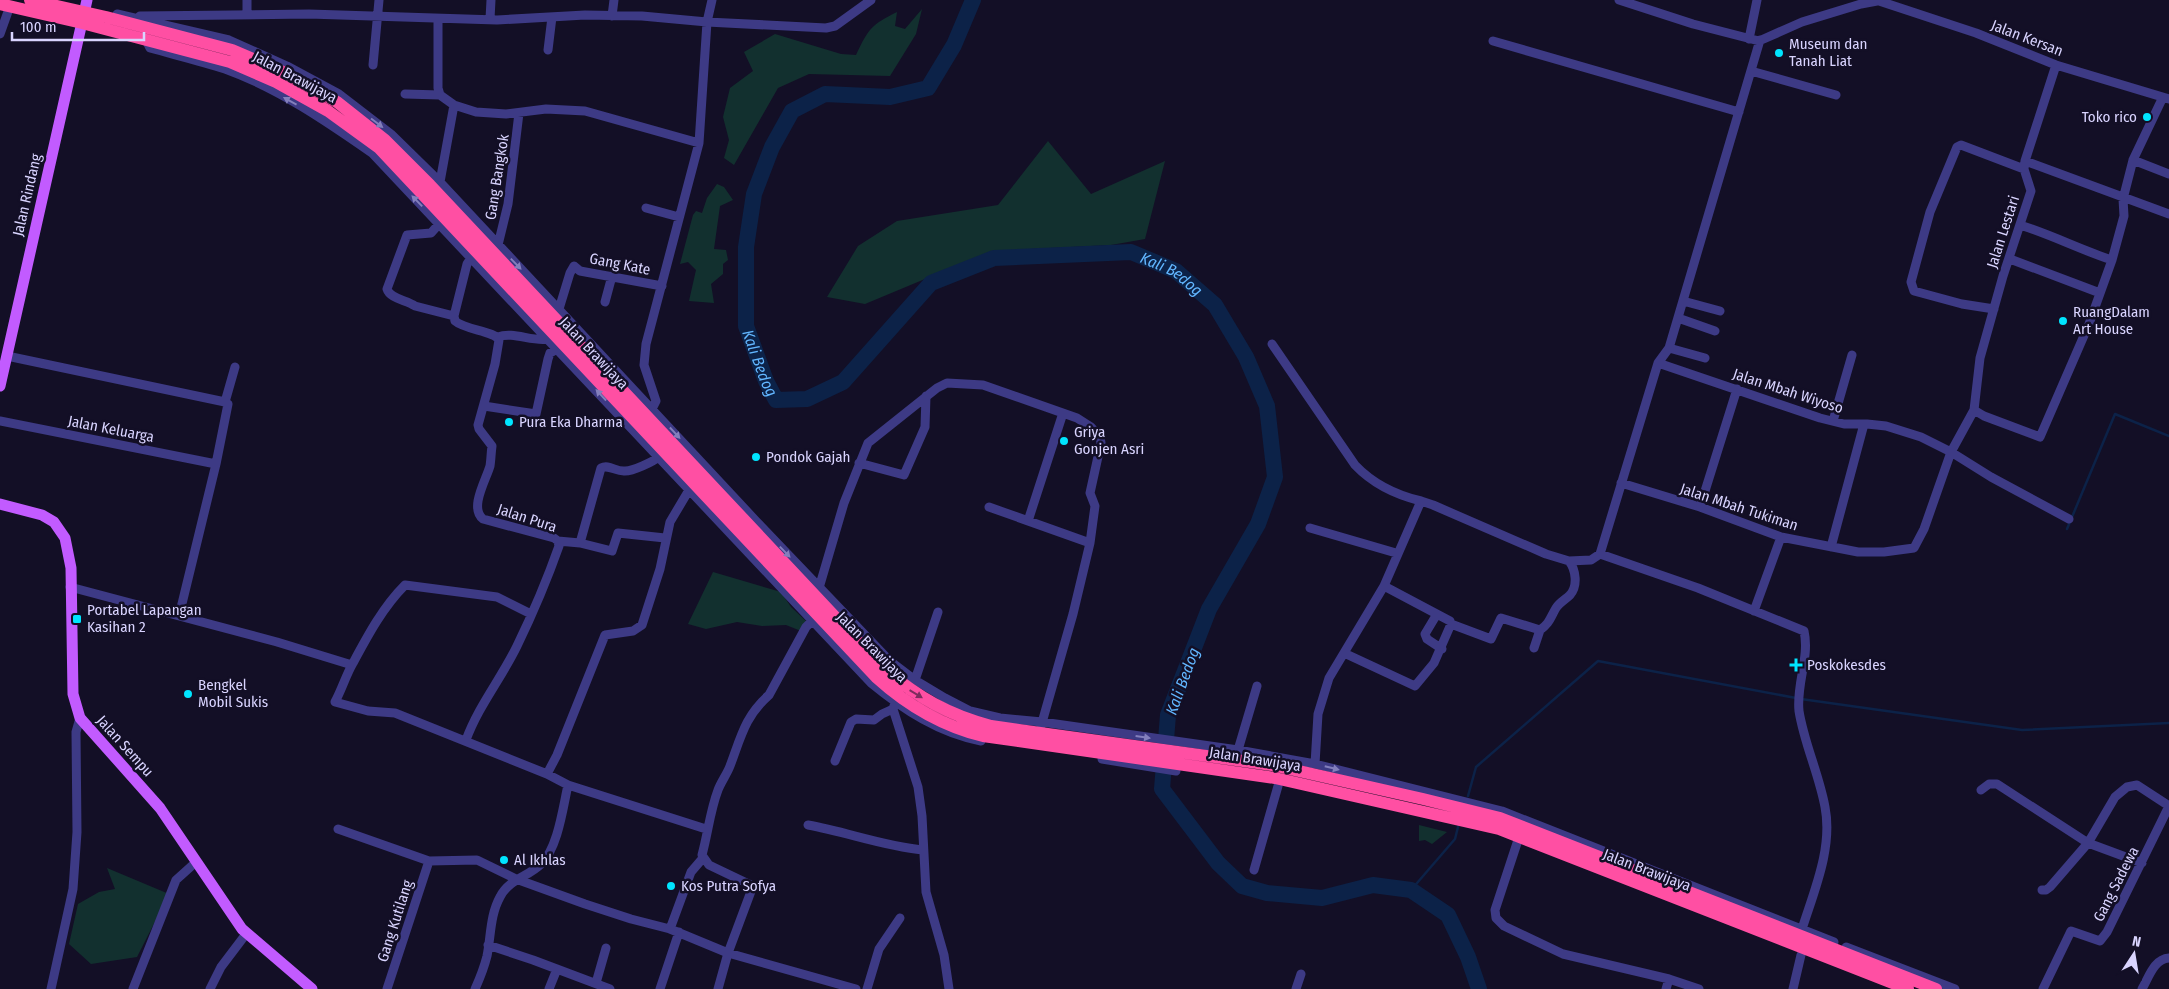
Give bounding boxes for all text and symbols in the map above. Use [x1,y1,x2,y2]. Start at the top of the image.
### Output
scale bar [12,10,145,42]
street label: Jalan Kersan [1988,16,2066,60]
text: 100 m [20,18,57,36]
place label: Museum dan Tanah Liat [1789,35,1868,70]
street label: Jalan Brawijaya [250,47,340,107]
marker: Museum dan Tanah Liat [1773,47,1785,59]
one-way arrow [283,97,298,105]
place label: Toko rico [2082,108,2137,126]
marker: Toko rico [2141,111,2153,123]
one-way arrow [370,118,383,129]
street label: Gang Bangkok [481,133,513,221]
street label: Jalan Rindang [9,152,45,238]
street label: Jalan Lestari [1983,193,2023,271]
one-way arrow [411,195,423,207]
water label: Kali Bedog [1138,248,1206,300]
street label: Gang Kate [588,249,652,279]
one-way arrow [510,257,522,269]
place label: RuangDalam Art House [2073,303,2150,338]
street label: Jalan Brawijaya [556,313,632,393]
marker: RuangDalam Art House [2057,315,2069,327]
water label: Kali Bedog [738,327,781,400]
street label: Jalan Mbah Wiyoso [1730,365,1846,417]
one-way arrow [595,390,607,402]
street label: Jalan Keluarga [66,412,156,446]
place label: Pura Eka Dharma [519,413,623,431]
marker: Pura Eka Dharma [503,416,515,428]
place label: Griya Gonjen Asri [1074,423,1144,458]
one-way arrow [669,427,681,439]
marker: Griya Gonjen Asri [1058,435,1070,447]
place label: Pondok Gajah [766,448,850,466]
marker: Pondok Gajah [750,451,762,463]
street label: Jalan Mbah Tukiman [1678,479,1800,535]
street label: Jalan Pura [495,500,559,536]
one-way arrow [779,546,791,558]
place label: Portabel Lapangan Kasihan 2 [87,601,202,636]
street label: Jalan Brawijaya [833,608,911,686]
marker: Portabel Lapangan Kasihan 2 [71,613,83,625]
water label: Kali Bedog [1162,645,1203,717]
place label: Poskokesdes [1807,656,1886,674]
marker: Poskokesdes [1789,658,1803,672]
place label: Bengkel Mobil Sukis [198,676,268,711]
marker: Bengkel Mobil Sukis [182,688,194,700]
one-way arrow [910,690,923,699]
street label: Jalan Sempu [93,712,157,780]
one-way arrow [1136,733,1152,741]
street label: Jalan Brawijaya [1208,743,1302,775]
one-way arrow [1324,764,1339,772]
street label: Gang Sadewa [2089,844,2143,924]
street label: Jalan Brawijaya [1601,845,1693,895]
place label: Al Ikhlas [514,851,566,869]
marker: Al Ikhlas [498,854,510,866]
place label: Kos Putra Sofya [681,877,776,895]
street label: Gang Kutilang [373,878,417,964]
marker: Kos Putra Sofya [665,880,677,892]
north arrow [2109,929,2159,979]
text: N [2131,933,2142,951]

